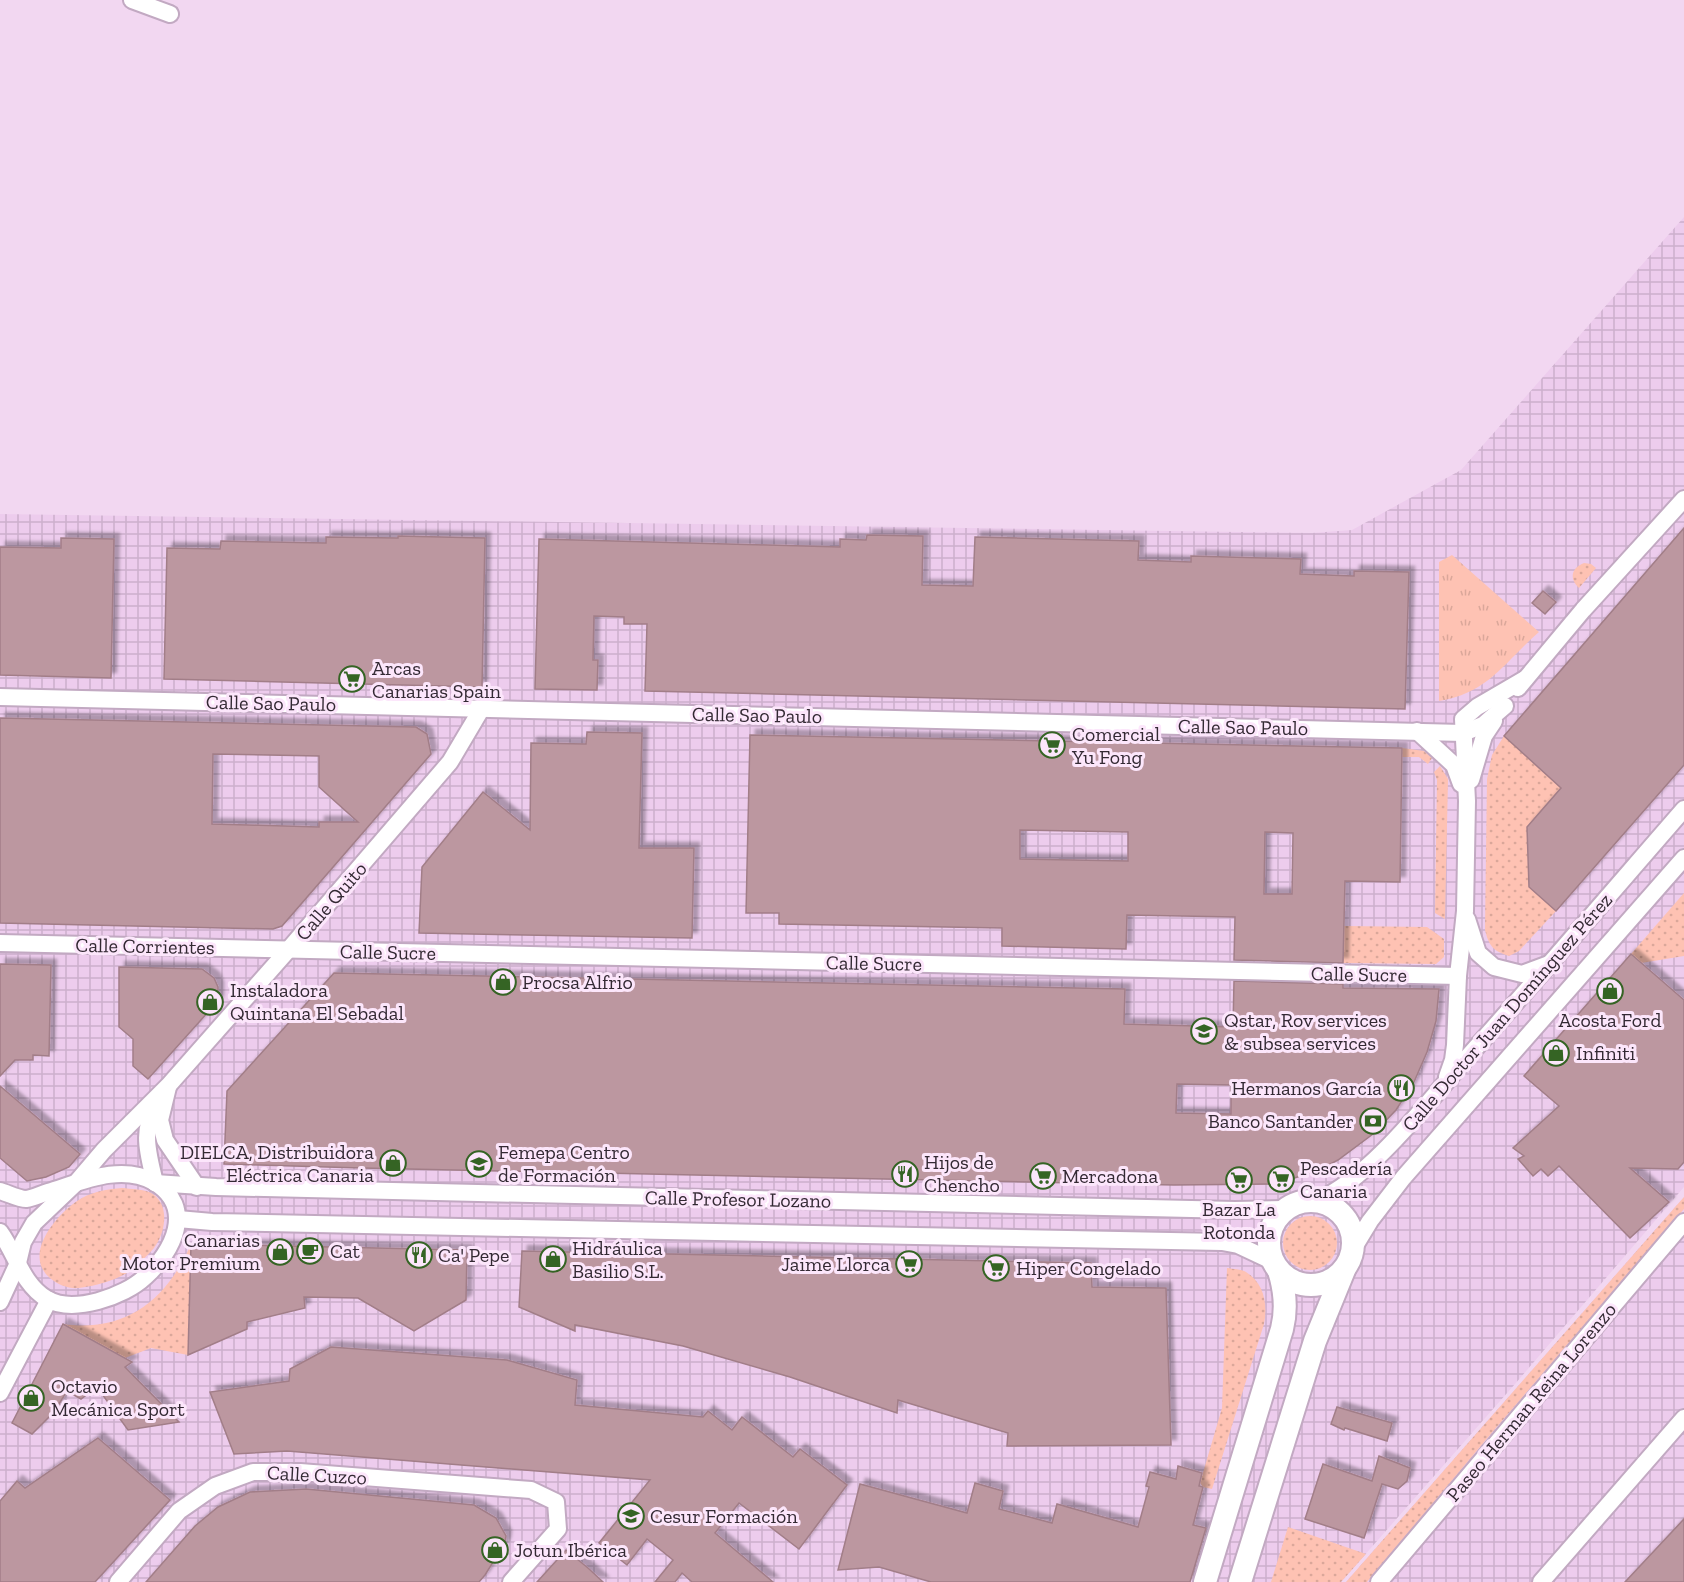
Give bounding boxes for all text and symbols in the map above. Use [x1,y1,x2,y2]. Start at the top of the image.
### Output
place label: Arcas Canarias Spain [372,656,502,703]
supermarket icon: Arcas Canarias Spain [337,664,367,694]
street label: Calle Sao Paulo [206,690,336,716]
street label: Calle Sao Paulo [692,702,822,728]
street label: Calle Sao Paulo [1178,714,1308,740]
place label: Comercial Yu Fong [1071,722,1160,769]
supermarket icon: Comercial Yu Fong [1037,730,1067,760]
street label: Calle Quito [290,857,372,945]
street label: Calle Doctor Juan Domínguez Pérez [1397,888,1617,1136]
street label: Calle Corrientes [75,933,215,959]
street label: Calle Sucre [340,939,436,965]
street label: Calle Sucre [826,950,922,976]
street label: Calle Sucre [1311,961,1407,987]
shop icon: Procsa Alfrio [488,967,518,997]
place label: Procsa Alfrio [522,970,633,994]
shop icon: Acosta Ford [1595,976,1625,1006]
place label: Instaladora Quintana El Sebadal [230,978,404,1025]
shop icon: Instaladora Quintana El Sebadal [195,987,225,1017]
place label: Qstar, Rov services & subsea services [1224,1008,1387,1055]
place label: Acosta Ford [1559,1008,1661,1032]
school or university icon: Qstar, Rov services & subsea services [1189,1016,1219,1046]
shop icon: Infiniti [1541,1038,1571,1068]
place label: Infiniti [1576,1041,1636,1065]
restaurant icon: Hermanos García [1386,1073,1416,1103]
place label: Hermanos García [1231,1076,1382,1100]
bank icon: Banco Santander [1358,1106,1388,1136]
place label: Banco Santander [1208,1109,1354,1133]
place label: DIELCA, Distribuidora Eléctrica Canaria [180,1140,374,1187]
place label: Femepa Centro de Formación [498,1140,630,1187]
shop icon: DIELCA, Distribuidora Eléctrica Canaria [378,1148,408,1178]
school or university icon: Femepa Centro de Formación [464,1149,494,1179]
place label: Hijos de Chencho [924,1150,1000,1197]
place label: Pescadería Canaria [1300,1156,1392,1203]
restaurant icon: Hijos de Chencho [890,1159,920,1189]
supermarket icon: Mercadona [1028,1161,1058,1191]
place label: Mercadona [1062,1164,1159,1188]
supermarket icon: Pescadería Canaria [1266,1164,1296,1194]
supermarket icon: Bazar La Rotonda [1224,1165,1254,1195]
street label: Calle Profesor Lozano [645,1185,831,1213]
place label: Bazar La Rotonda [1202,1197,1276,1244]
place label: Canarias Motor Premium [122,1228,261,1275]
cafe icon: Cat [295,1236,325,1266]
place label: Hidráulica Basilio S.L. [572,1236,664,1283]
shop icon: Canarias Motor Premium [265,1237,295,1267]
place label: Cat [330,1239,361,1263]
restaurant icon: Ca' Pepe [404,1240,434,1270]
place label: Ca' Pepe [438,1243,509,1267]
shop icon: Hidráulica Basilio S.L. [538,1244,568,1274]
supermarket icon: Jaime Llorca [894,1249,924,1279]
place label: Jaime Llorca [781,1252,890,1276]
supermarket icon: Hiper Congelado [981,1253,1011,1283]
place label: Hiper Congelado [1016,1256,1161,1280]
street label: Paseo Herman Reina Lorenzo [1441,1298,1621,1506]
place label: Octavio Mecánica Sport [51,1374,185,1421]
shop icon: Octavio Mecánica Sport [16,1383,46,1413]
street label: Calle Cuzco [266,1460,368,1490]
school or university icon: Cesur Formación [616,1501,646,1531]
place label: Cesur Formación [650,1504,798,1528]
shop icon: Jotun Ibérica [480,1535,510,1565]
place label: Jotun Ibérica [514,1538,627,1562]

